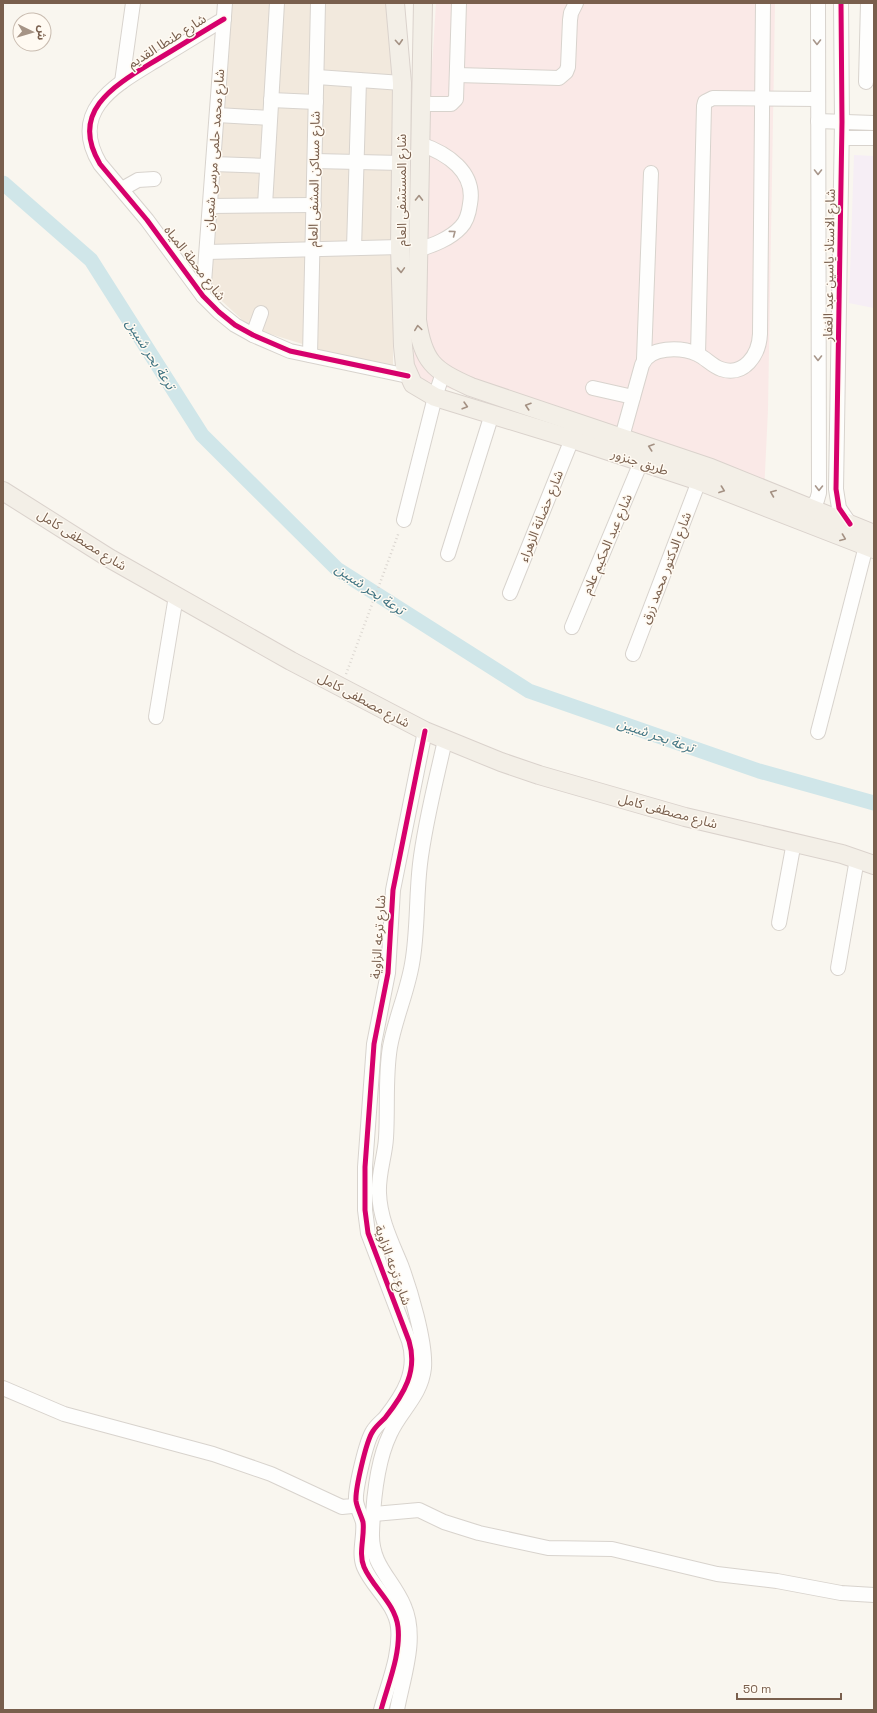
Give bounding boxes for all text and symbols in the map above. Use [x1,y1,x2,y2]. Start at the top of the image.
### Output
street label: شارع طنطا القديم [125,10,210,74]
north arrow [12,12,52,52]
text: ش [34,25,50,41]
one-way arrow [394,39,403,45]
one-way arrow [813,39,822,45]
street label: شارع محمد حلمى مرسى شعبان [200,68,230,232]
street label: شارع مساكن المشفى العام [304,111,326,247]
street label: شارع المستشفى العام [393,134,412,246]
one-way arrow [814,169,822,175]
street label: شارع الاستاذ ياسين عبد الغفار [819,188,841,343]
one-way arrow [415,195,423,201]
street label: شارع محطة المياه [159,222,230,305]
one-way arrow [448,231,455,238]
one-way arrow [397,267,405,273]
water label: ترعة بحر شبين [122,315,181,394]
one-way arrow [414,325,423,331]
one-way arrow [814,355,822,361]
one-way arrow [462,402,468,410]
one-way arrow [525,402,532,411]
street label: طريق جنزور [608,444,671,479]
one-way arrow [648,444,655,452]
street label: شارع حضانة الزهراء [515,468,569,565]
one-way arrow [815,485,823,491]
one-way arrow [718,486,725,494]
one-way arrow [769,490,776,498]
street label: شارع عبد الحكيم علام [578,491,638,598]
street label: شارع مصطفى كامل [33,506,130,576]
street label: شارع الدكتور محمد زرق [637,510,697,627]
one-way arrow [839,533,846,541]
water label: ترعة بحر شبين [332,559,410,620]
street label: شارع مصطفى كامل [314,669,413,733]
water label: ترعة بحر شبين [615,713,698,757]
street label: شارع مصطفى كامل [616,790,719,834]
street label: شارع ترعه الزاوية [367,895,391,980]
street label: شارع ترعه الزاوية [369,1223,415,1308]
scale bar [737,1675,841,1701]
text: 50 m [743,1681,771,1697]

